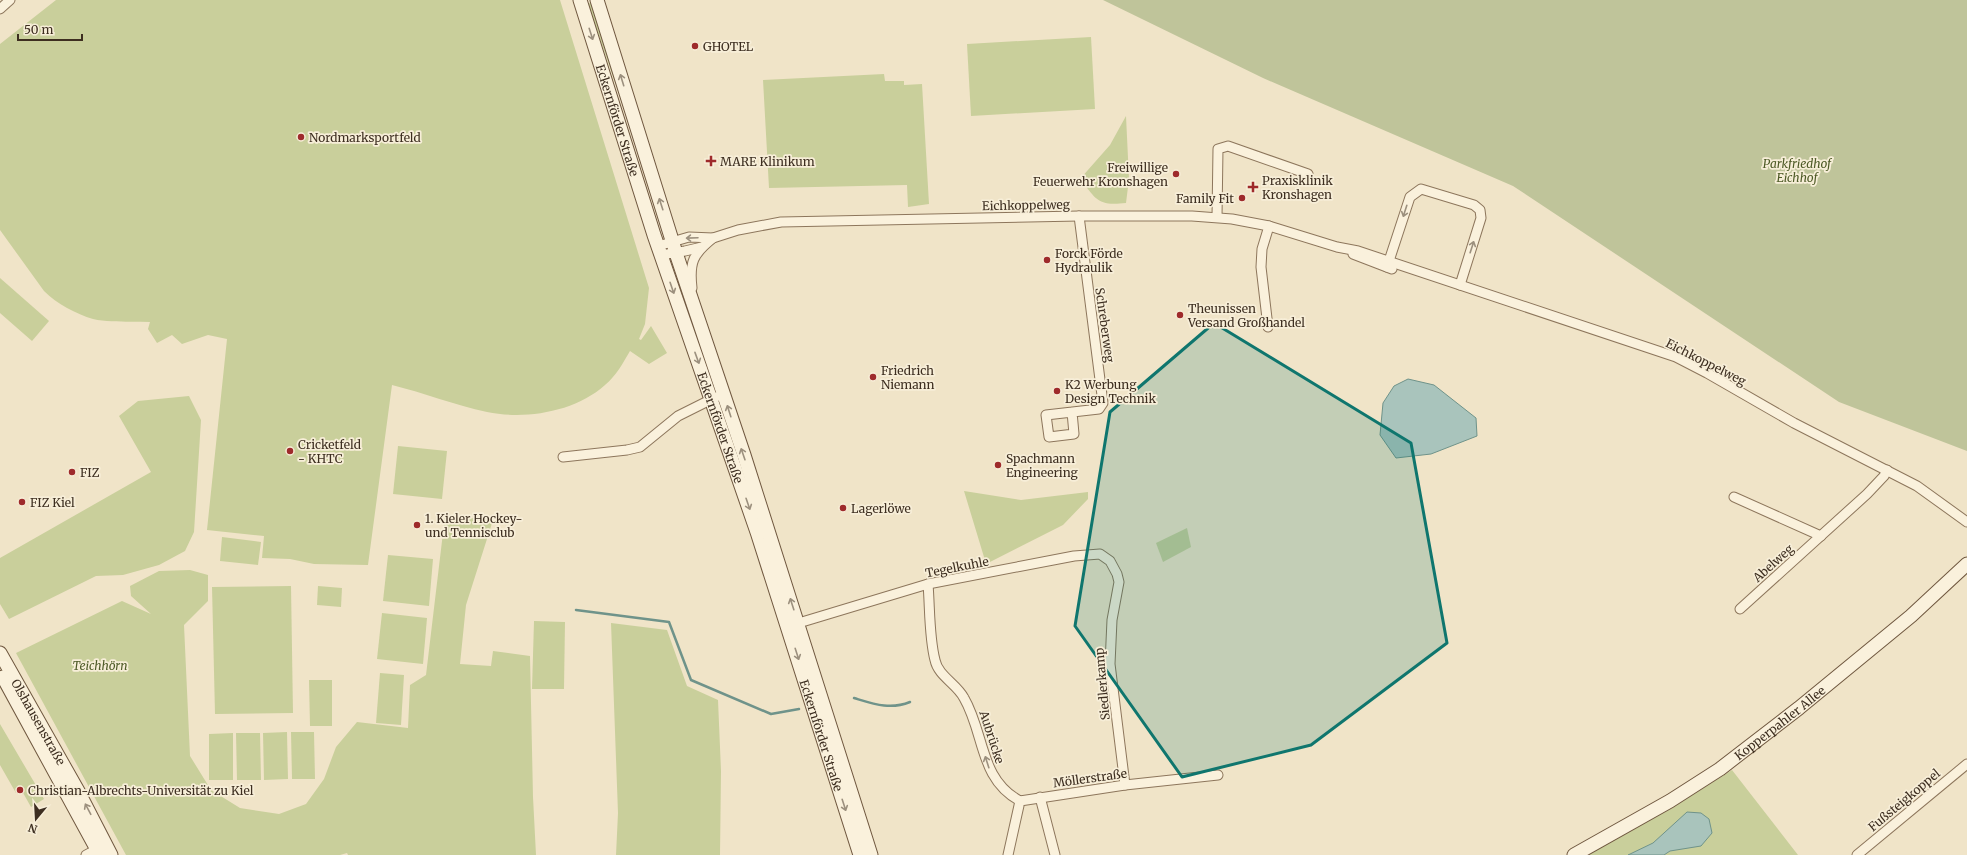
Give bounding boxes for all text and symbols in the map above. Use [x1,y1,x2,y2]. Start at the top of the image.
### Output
scale bar [18,16,82,42]
text: 50 m [24,22,53,37]
one-way arrow [588,27,595,40]
place label: GHOTEL [703,39,754,54]
marker: GHOTEL [690,41,700,51]
street label: Eckernförder Straße [593,62,643,178]
one-way arrow [618,74,625,87]
place label: Nordmarksportfeld [309,130,421,145]
marker: Nordmarksportfeld [296,132,306,142]
place label: MARE Klinikum [720,154,815,169]
marker: MARE Klinikum [705,155,717,167]
park label: Parkfriedhof Eichhof [1763,156,1833,185]
place label: Freiwillige Feuerwehr Kronshagen [1033,160,1168,189]
marker: Freiwillige Feuerwehr Kronshagen [1171,169,1181,179]
place label: Praxisklinik Kronshagen [1262,173,1333,202]
marker: Praxisklinik Kronshagen [1247,181,1259,193]
place label: Family Fit [1176,191,1234,206]
marker: Family Fit [1237,193,1247,203]
street label: Eichkoppelweg [982,197,1071,213]
one-way arrow [657,198,664,211]
one-way arrow [1401,205,1409,217]
one-way arrow [686,234,699,242]
one-way arrow [1469,241,1476,254]
place label: Forck Förde Hydraulik [1055,246,1123,275]
marker: Forck Förde Hydraulik [1042,255,1052,265]
one-way arrow [669,281,677,293]
street label: Schreberweg [1092,287,1118,364]
place label: Theunissen Versand Großhandel [1187,301,1305,330]
marker: Theunissen Versand Großhandel [1175,310,1185,320]
street label: Eichkoppelweg [1663,335,1749,389]
one-way arrow [694,351,701,364]
place label: Friedrich Niemann [881,363,935,392]
street label: Eckernförder Straße [695,370,747,485]
marker: Friedrich Niemann [868,372,878,382]
place label: K2 Werbung Design Technik [1065,377,1156,406]
marker: K2 Werbung Design Technik [1052,386,1062,396]
one-way arrow [724,405,732,417]
place label: Cricketfeld - KHTC [298,437,361,466]
marker: Cricketfeld - KHTC [285,446,295,456]
one-way arrow [739,448,746,461]
place label: Spachmann Engineering [1006,451,1078,480]
marker: Spachmann Engineering [993,460,1003,470]
place label: FIZ [80,465,100,480]
marker: FIZ [67,467,77,477]
place label: FIZ Kiel [30,495,75,510]
marker: FIZ Kiel [17,497,27,507]
one-way arrow [745,498,752,511]
place label: Lagerlöwe [851,501,911,516]
marker: Lagerlöwe [838,503,848,513]
place label: 1. Kieler Hockey- und Tennisclub [425,511,523,540]
marker: 1. Kieler Hockey- und Tennisclub [412,520,422,530]
street label: Abelweg [1749,540,1797,586]
street label: Tegelkuhle [924,554,990,580]
one-way arrow [788,598,795,611]
street label: Siedlerkamp [1091,647,1113,721]
one-way arrow [794,648,801,661]
park label: Teichhörn [72,658,128,673]
street label: Olshausenstraße [9,676,69,767]
street label: Eckernförder Straße [797,677,847,793]
street label: Kopperpahler Allee [1731,682,1828,763]
street label: Aubrücke [976,708,1008,766]
one-way arrow [983,756,990,769]
street label: Möllerstraße [1052,765,1128,791]
street label: Fußsteigkoppel [1865,765,1943,834]
place label: Christian-Albrechts-Universität zu Kiel [28,783,254,798]
marker: Christian-Albrechts-Universität zu Kiel [15,785,25,795]
north arrow [16,799,56,839]
one-way arrow [841,799,848,812]
one-way arrow [84,804,91,816]
text: N [26,820,39,837]

